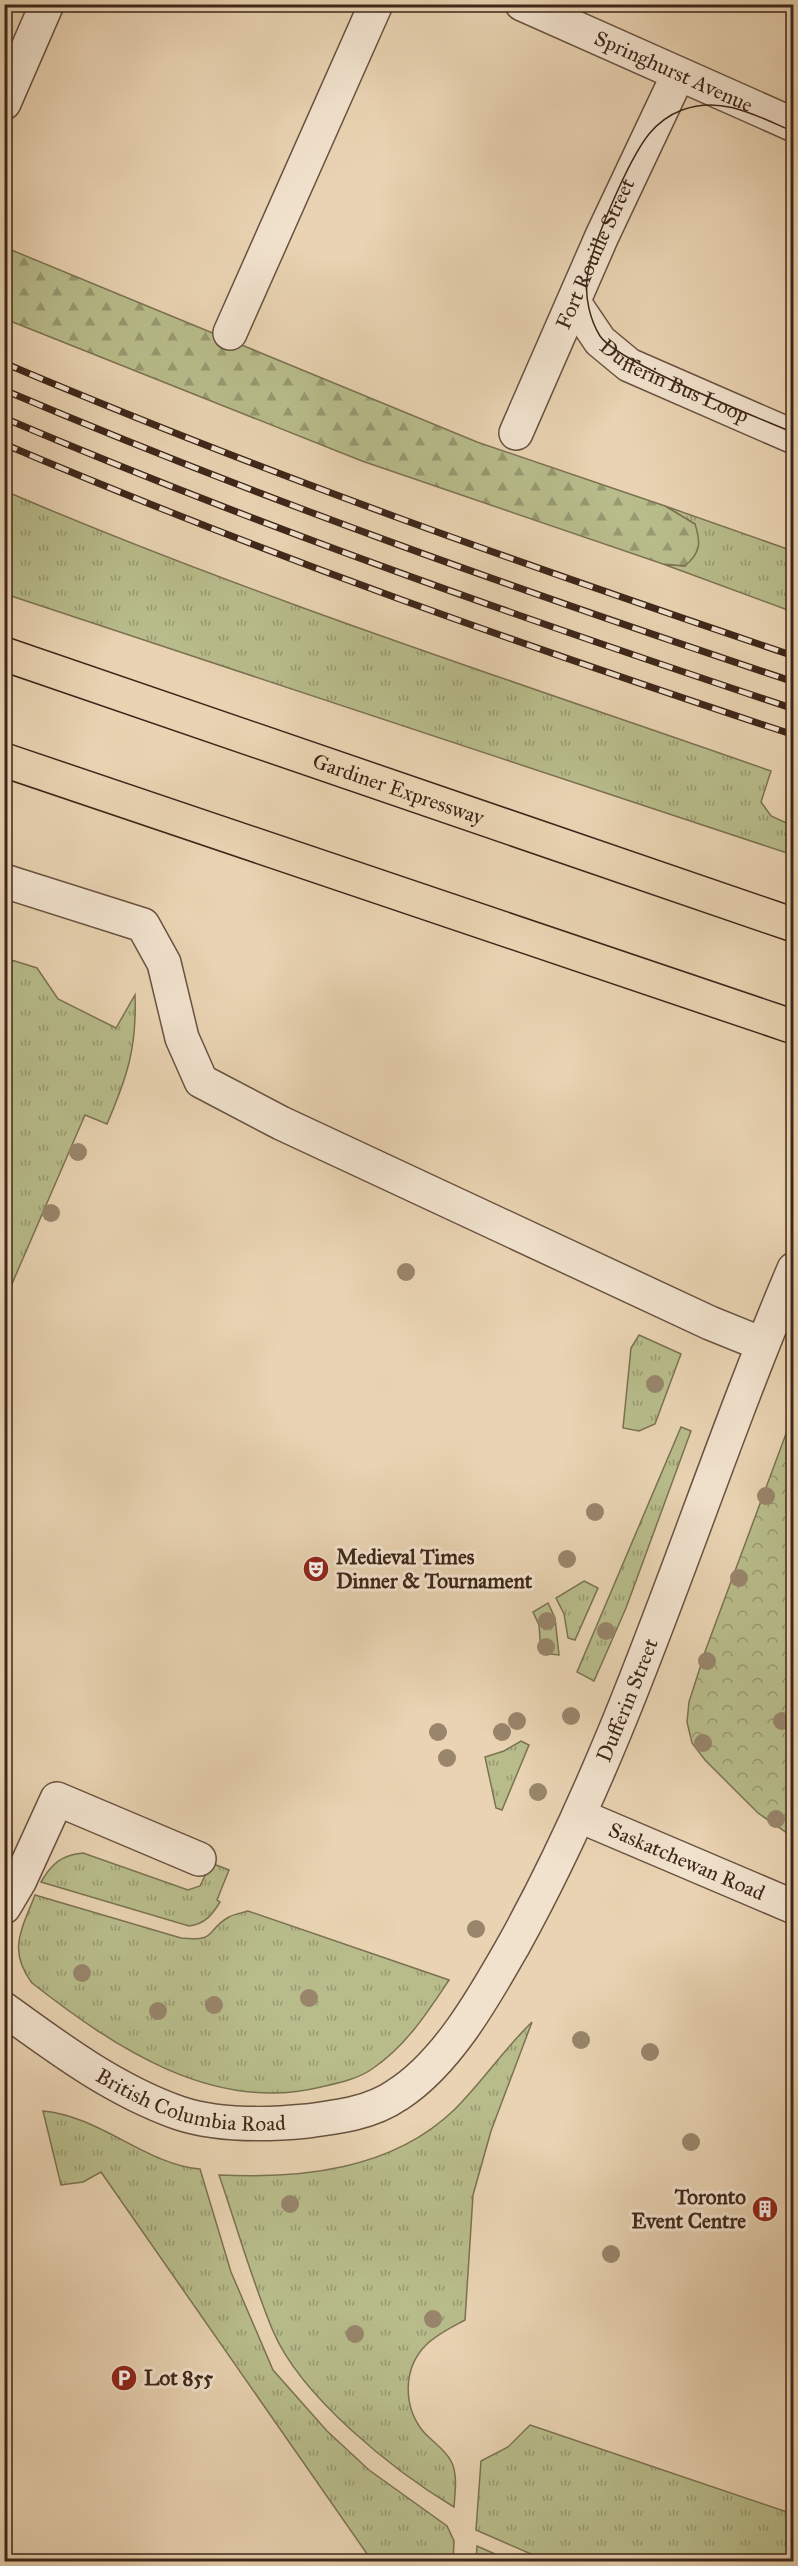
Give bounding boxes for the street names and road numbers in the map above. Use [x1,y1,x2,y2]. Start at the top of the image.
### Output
street label: Springhurst Avenue [590,25,757,118]
street label: Fort Rouille Street [550,173,641,333]
street label: Dufferin Bus Loop [594,333,753,429]
street label: Gardiner Expressway [309,748,489,831]
street label: Dufferin Street [591,1634,664,1766]
street label: Saskatchewan Road [605,1817,769,1906]
street label: British Columbia Road [91,2063,287,2137]

